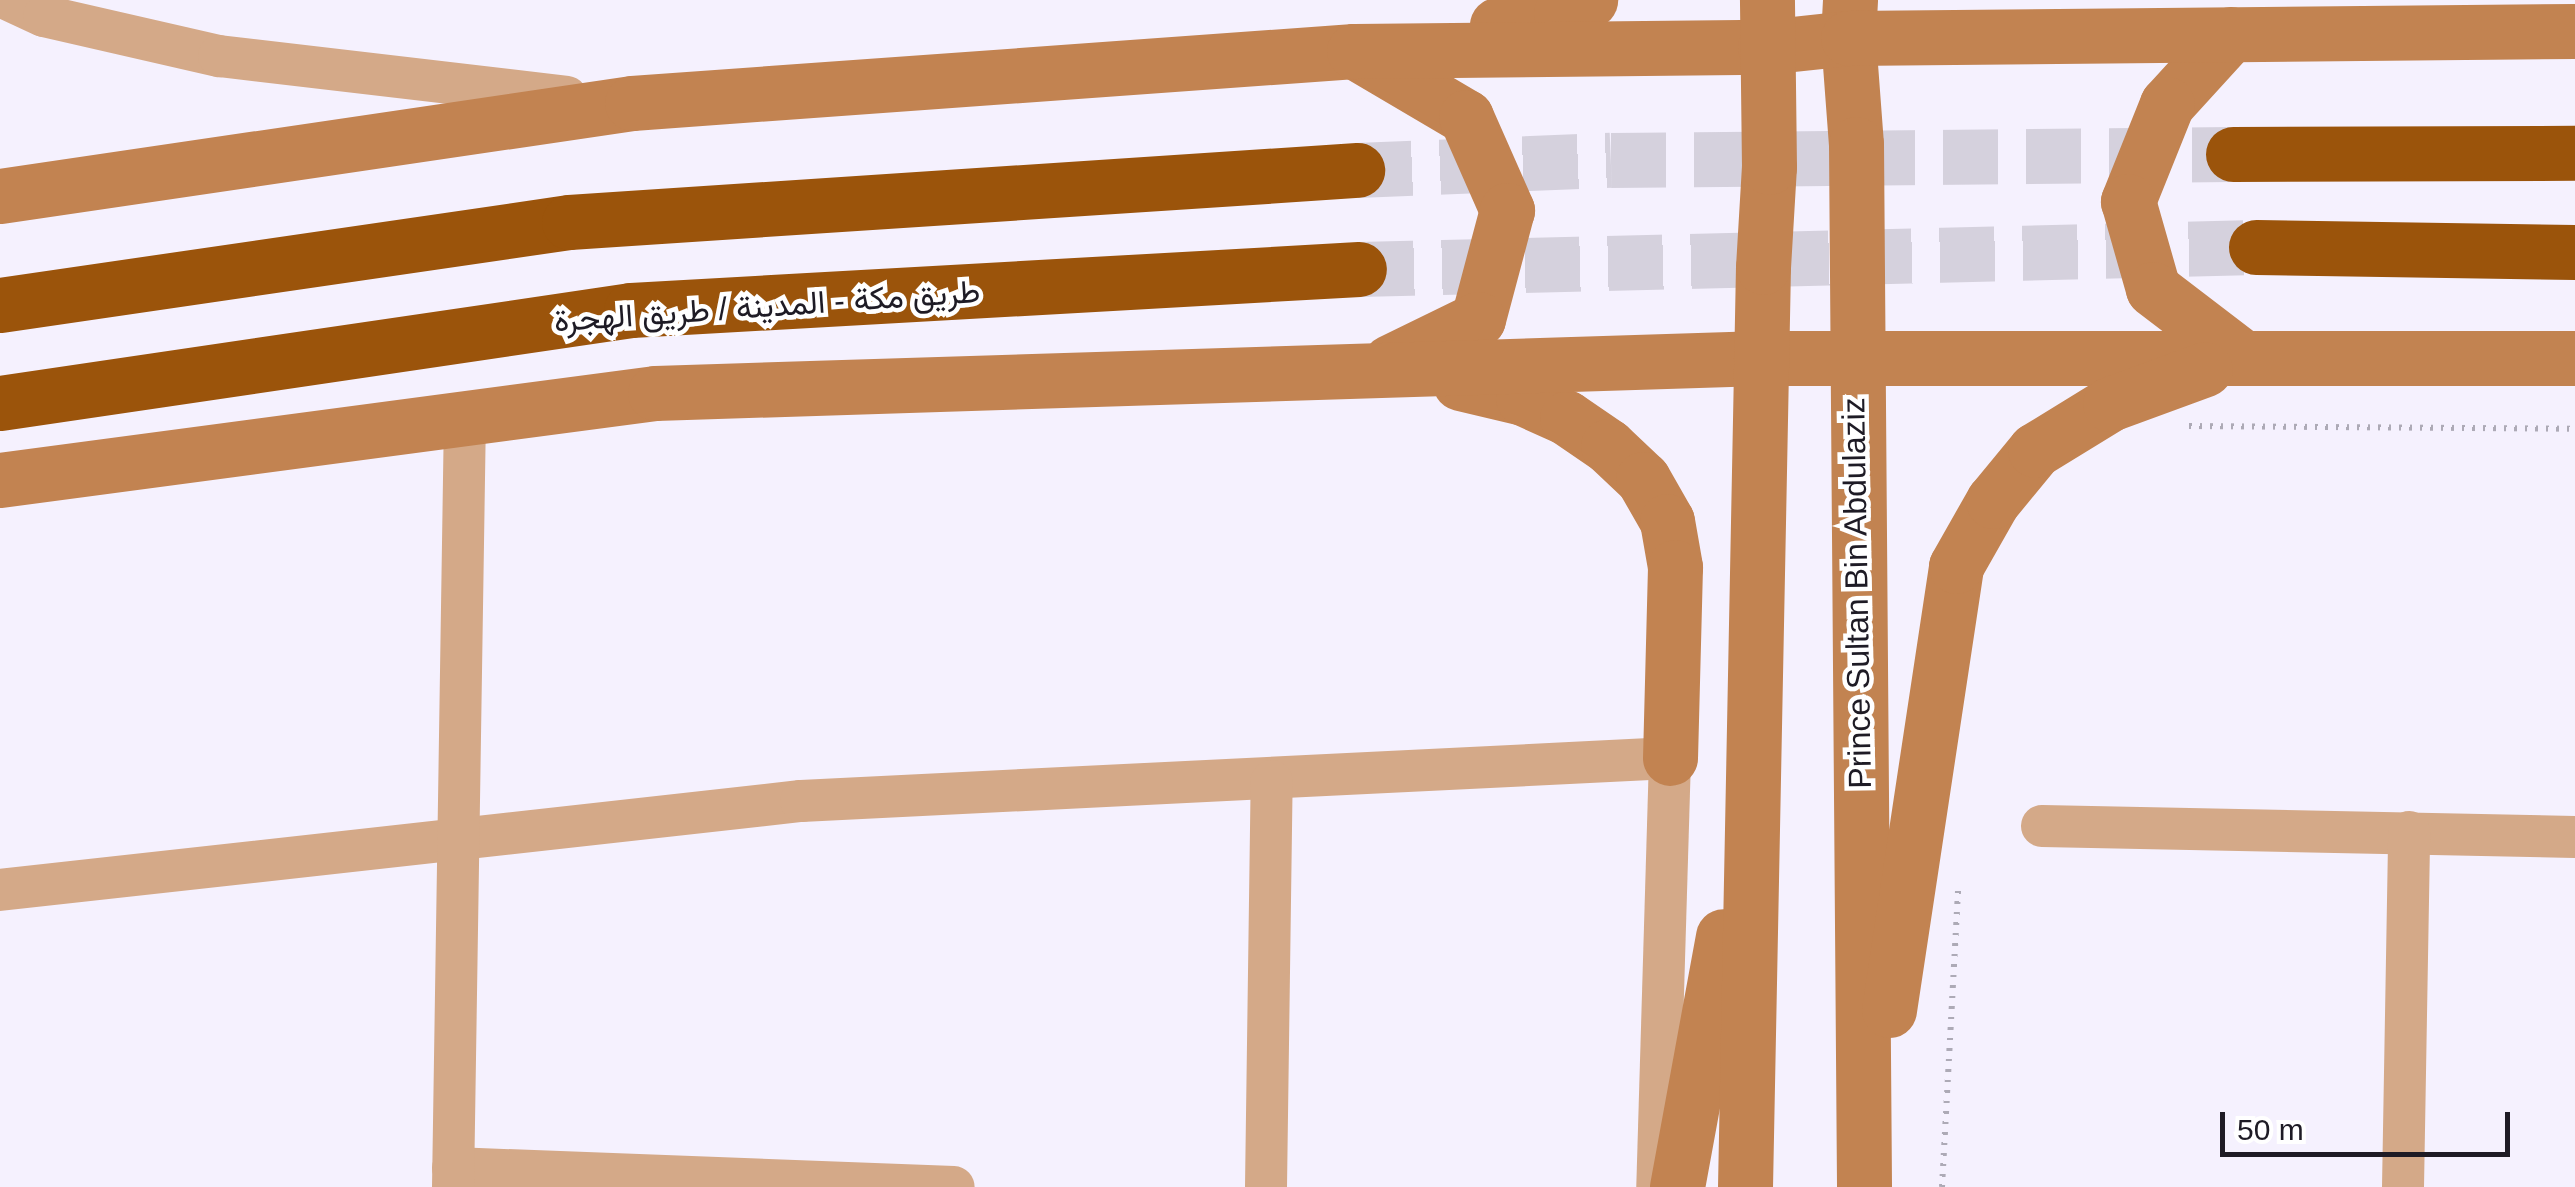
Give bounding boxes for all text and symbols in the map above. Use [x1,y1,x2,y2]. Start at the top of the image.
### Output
street label: طريق مكة - المدينة / طريق الهجرة [553,272,981,340]
street label: Prince Sultan Bin Abdulaziz [1834,396,1880,790]
scale bar [2225,1092,2515,1154]
text: 50 m [2237,1113,2304,1146]

